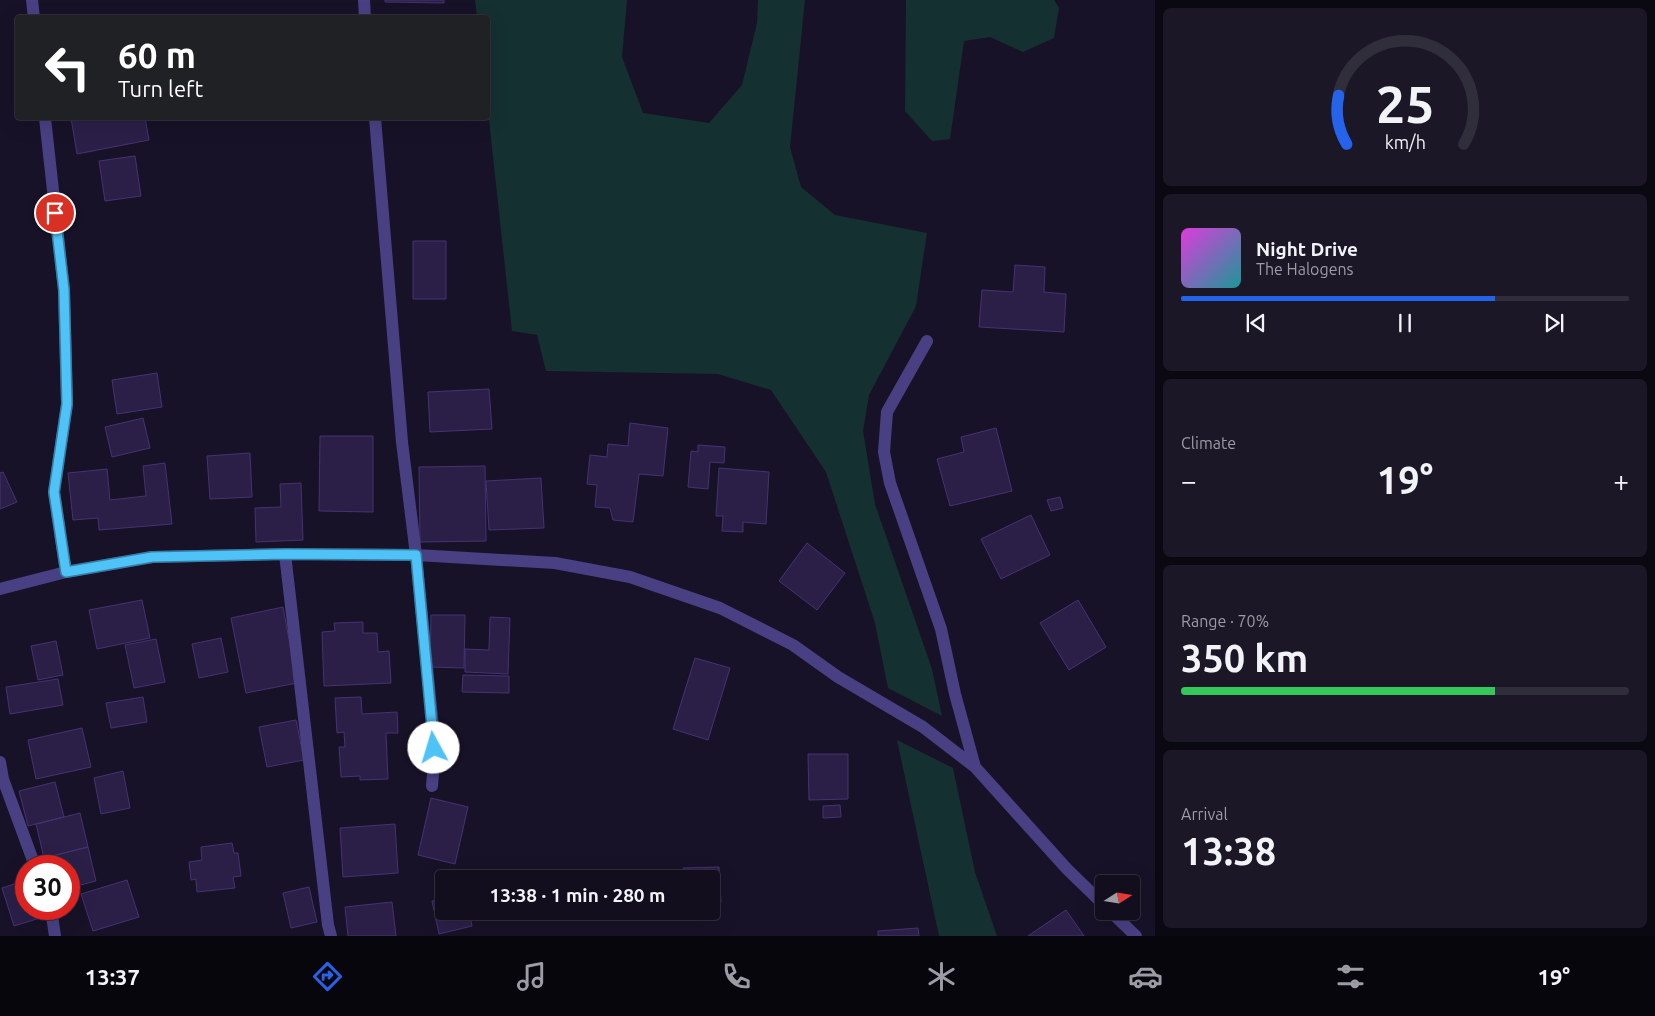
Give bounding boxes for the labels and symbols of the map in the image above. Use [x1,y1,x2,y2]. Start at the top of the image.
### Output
pin [34,192,76,234]
position arrow [407,721,459,773]
speed limit sign: 30 [15,855,80,920]
north arrow [1095,875,1140,920]

